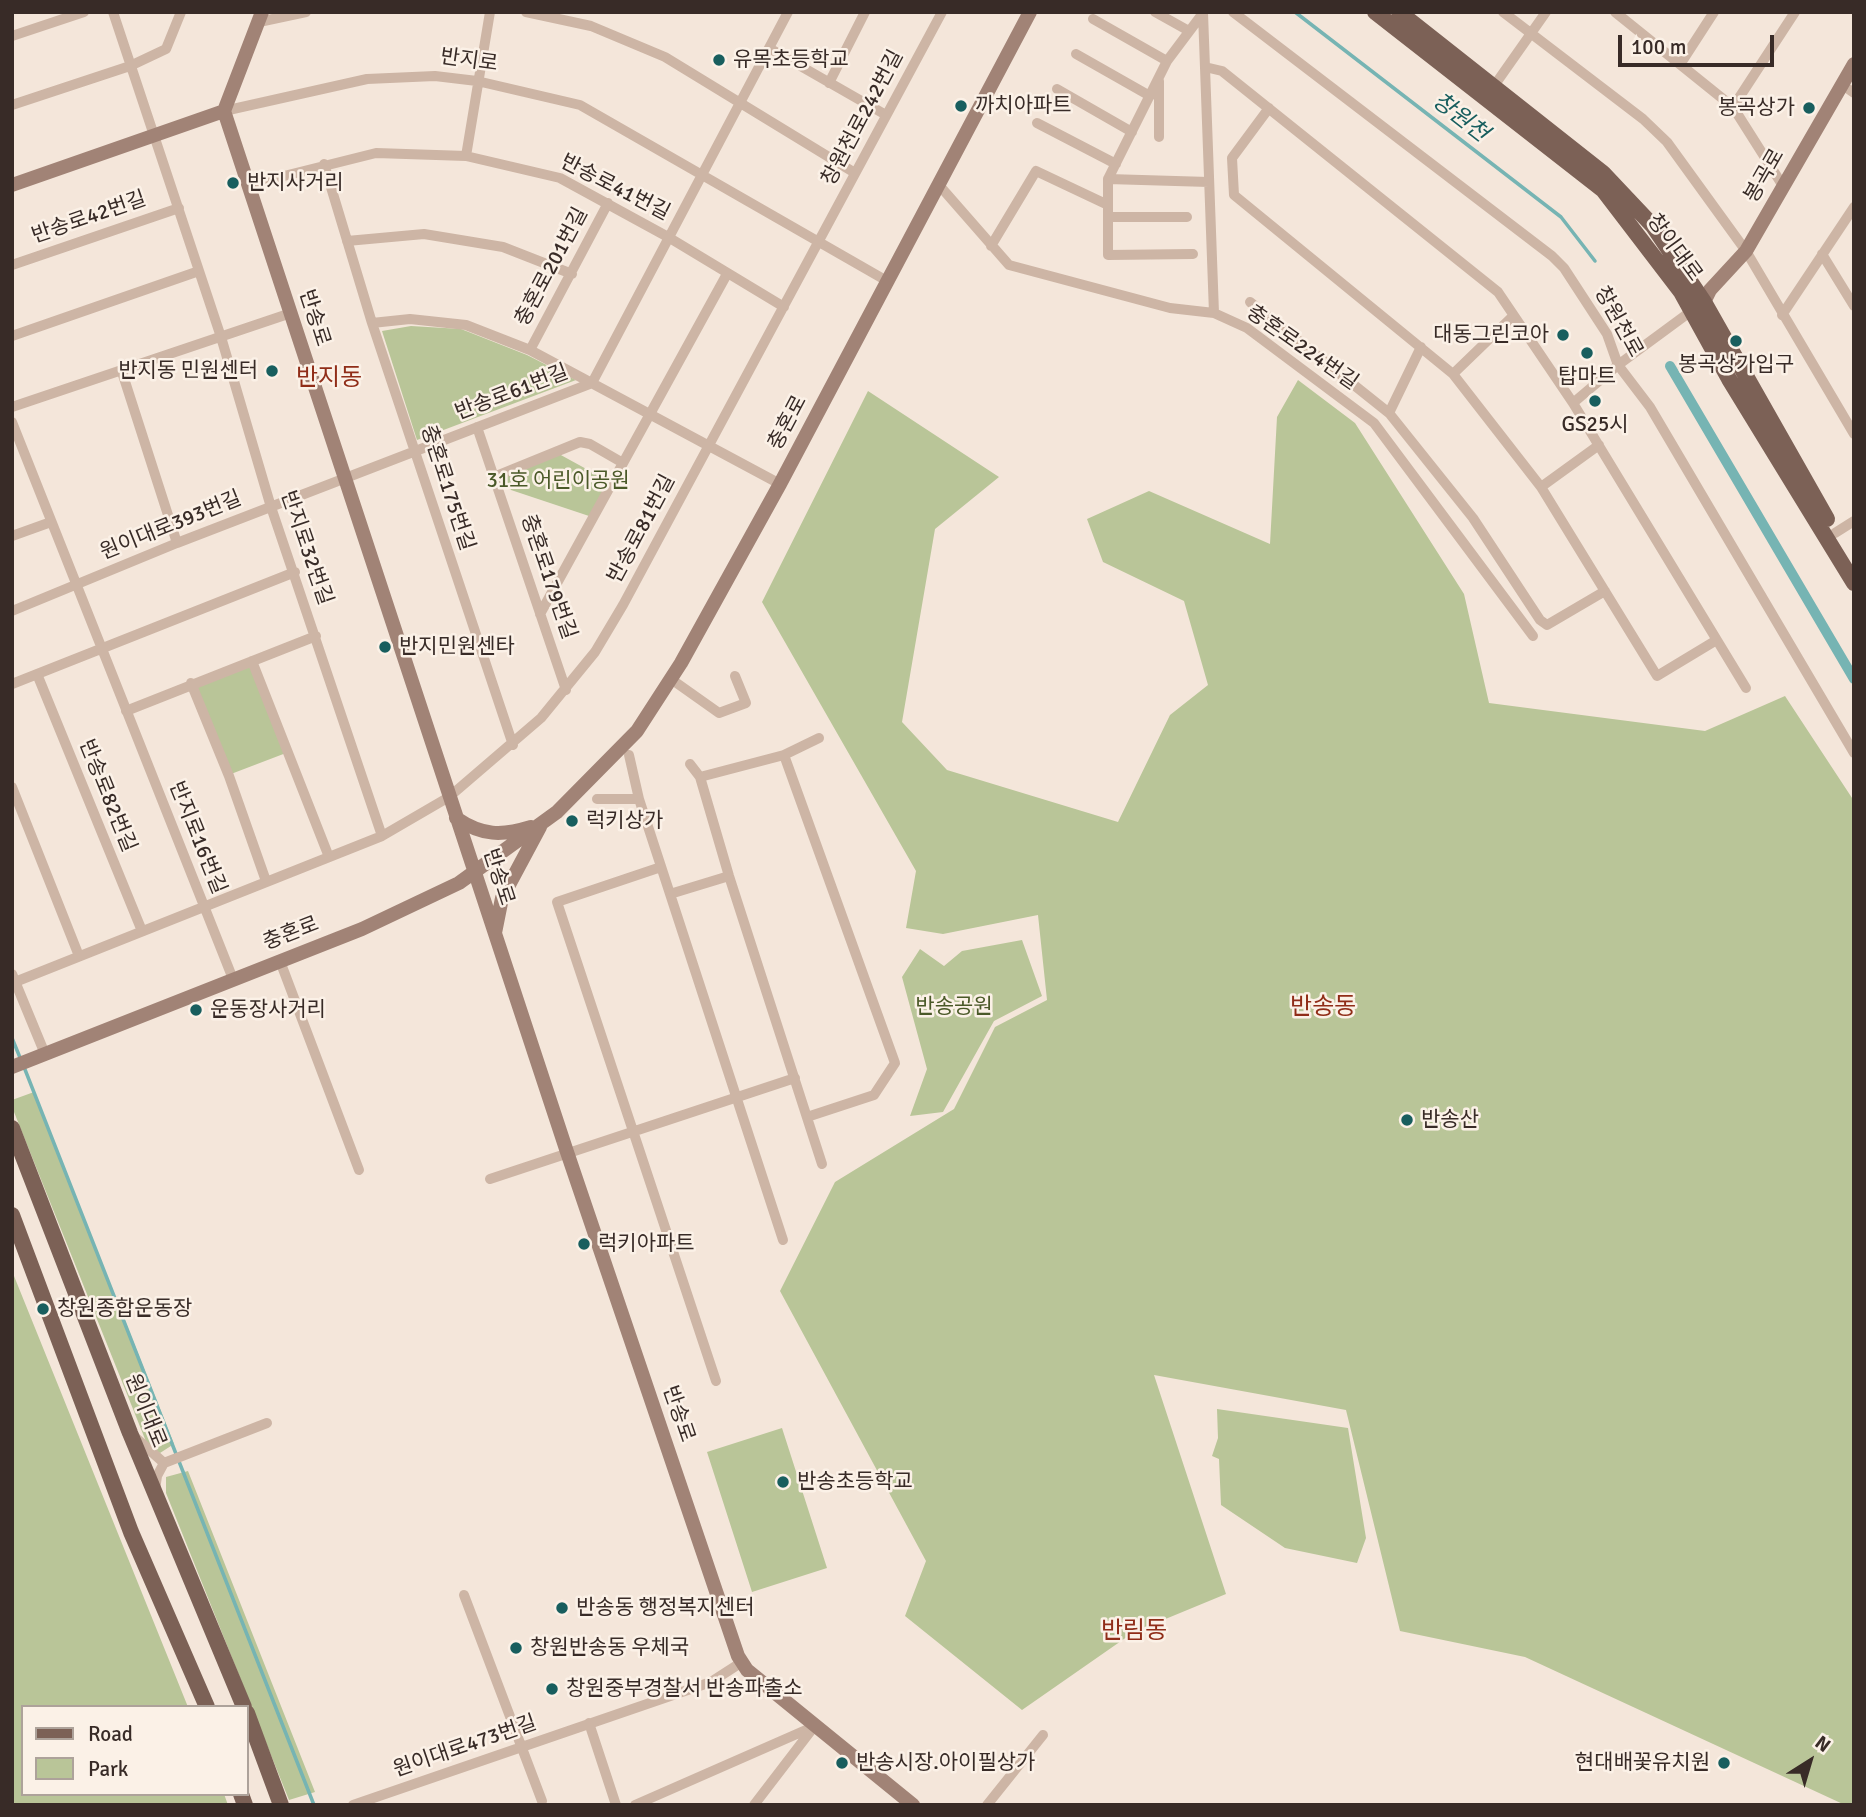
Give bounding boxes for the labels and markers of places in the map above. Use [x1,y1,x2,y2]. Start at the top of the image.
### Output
place label: 유목초등학교 [733,47,849,73]
marker: 유목초등학교 [711,52,727,68]
place label: 까치아파트 [975,93,1072,119]
place label: 봉곡상가 [1718,95,1795,121]
marker: 까치아파트 [953,98,969,114]
marker: 봉곡상가 [1801,100,1817,116]
place label: 반지사거리 [247,170,344,196]
marker: 반지사거리 [225,175,241,191]
place label: 대동그린코아 [1433,322,1549,348]
marker: 대동그린코아 [1555,327,1571,343]
marker: 봉곡상가입구 [1728,333,1744,349]
marker: 탑마트 [1579,345,1595,361]
place label: 봉곡상가입구 [1678,352,1794,378]
place label: 반지동 민원센터 [118,358,258,384]
marker: 반지동 민원센터 [264,363,280,379]
place label: 탑마트 [1558,364,1616,390]
marker: GS25시 [1587,393,1603,409]
place label: GS25시 [1561,412,1629,438]
place label: 반지민원센타 [399,634,515,660]
marker: 반지민원센타 [377,639,393,655]
place label: 럭키상가 [586,808,663,834]
marker: 럭키상가 [564,813,580,829]
place label: 운동장사거리 [210,997,326,1023]
marker: 운동장사거리 [188,1002,204,1018]
place label: 반송산 [1421,1107,1479,1133]
marker: 반송산 [1399,1112,1415,1128]
place label: 럭키아파트 [598,1231,695,1257]
marker: 럭키아파트 [576,1236,592,1252]
place label: 창원종합운동장 [57,1296,192,1322]
marker: 창원종합운동장 [35,1301,51,1317]
place label: 반송초등학교 [797,1469,913,1495]
marker: 반송초등학교 [775,1474,791,1490]
place label: 반송동 행정복지센터 [576,1595,754,1621]
marker: 반송동 행정복지센터 [554,1600,570,1616]
place label: 창원반송동 우체국 [530,1635,689,1661]
marker: 창원반송동 우체국 [508,1640,524,1656]
place label: 창원중부경찰서 반송파출소 [566,1676,802,1702]
marker: 창원중부경찰서 반송파출소 [544,1681,560,1697]
place label: 반송시장.아이필상가 [856,1750,1035,1776]
place label: 현대배꽃유치원 [1575,1750,1710,1776]
marker: 반송시장.아이필상가 [834,1755,850,1771]
marker: 현대배꽃유치원 [1716,1755,1732,1771]

